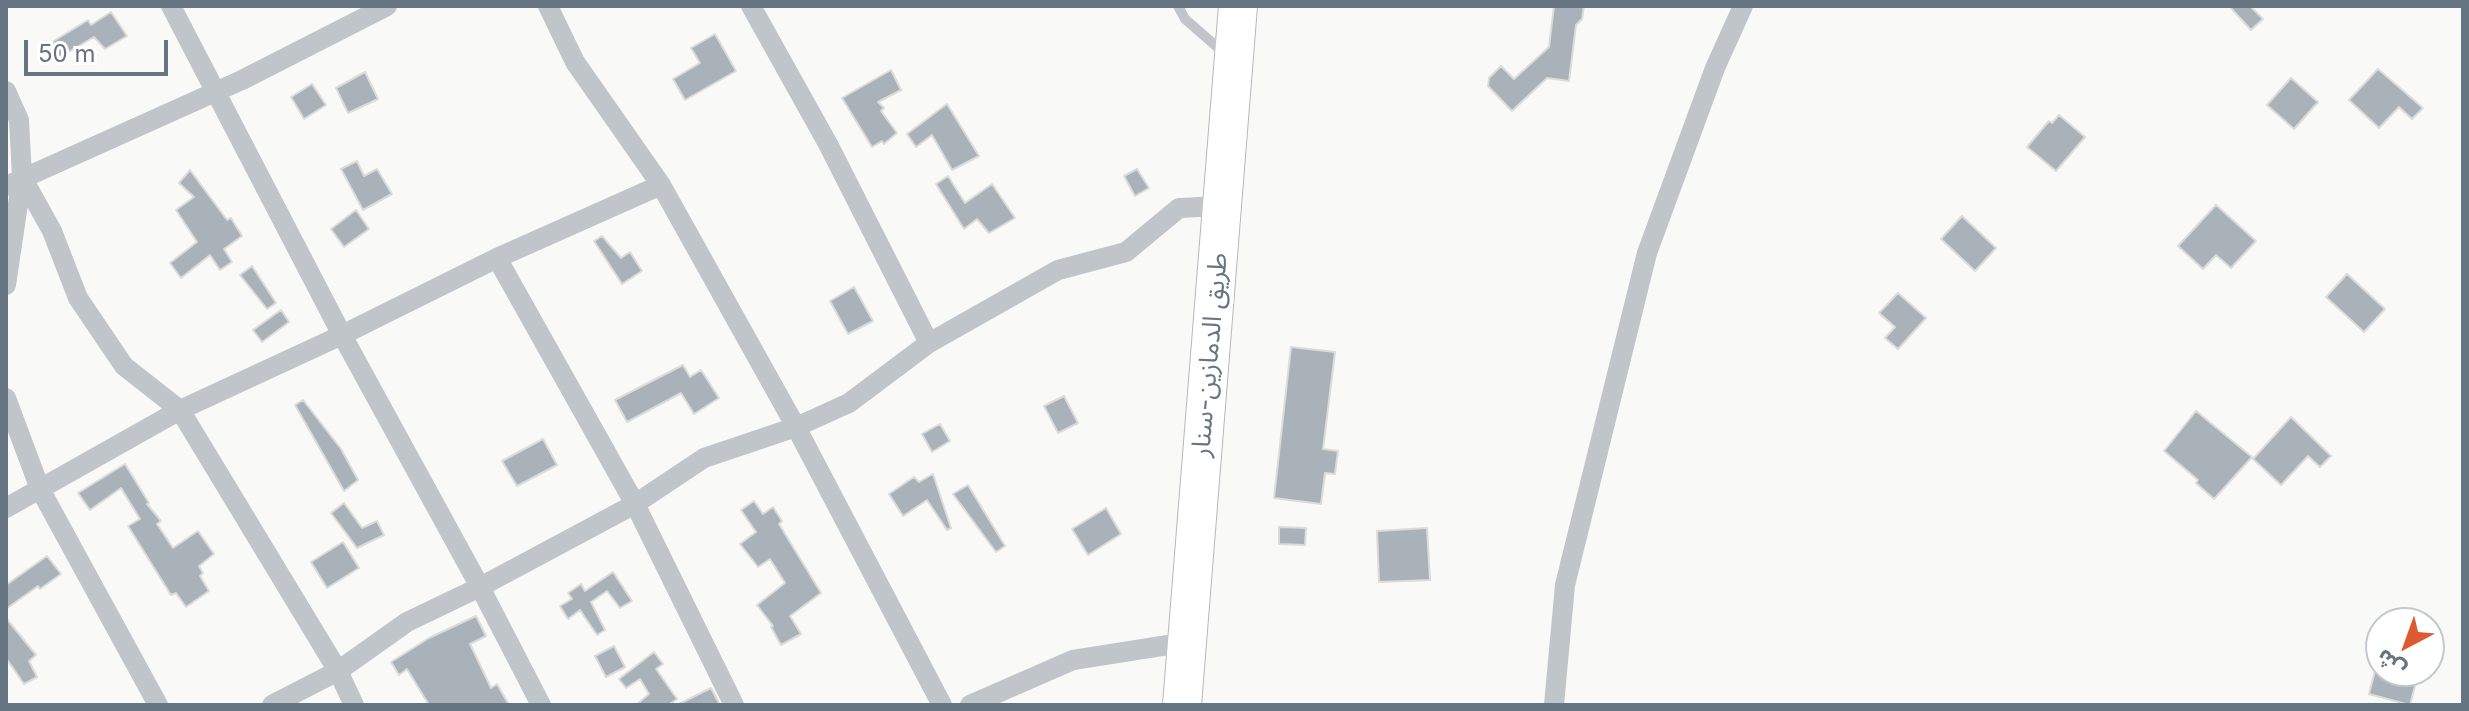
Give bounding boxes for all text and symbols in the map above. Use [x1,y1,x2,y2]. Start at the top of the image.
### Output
scale bar [28,24,172,74]
text: 50 m [38,39,96,68]
street label: طريق الدمازين-سنار [1186,251,1234,459]
north arrow [2365,607,2445,687]
text: ش [2371,644,2410,683]

